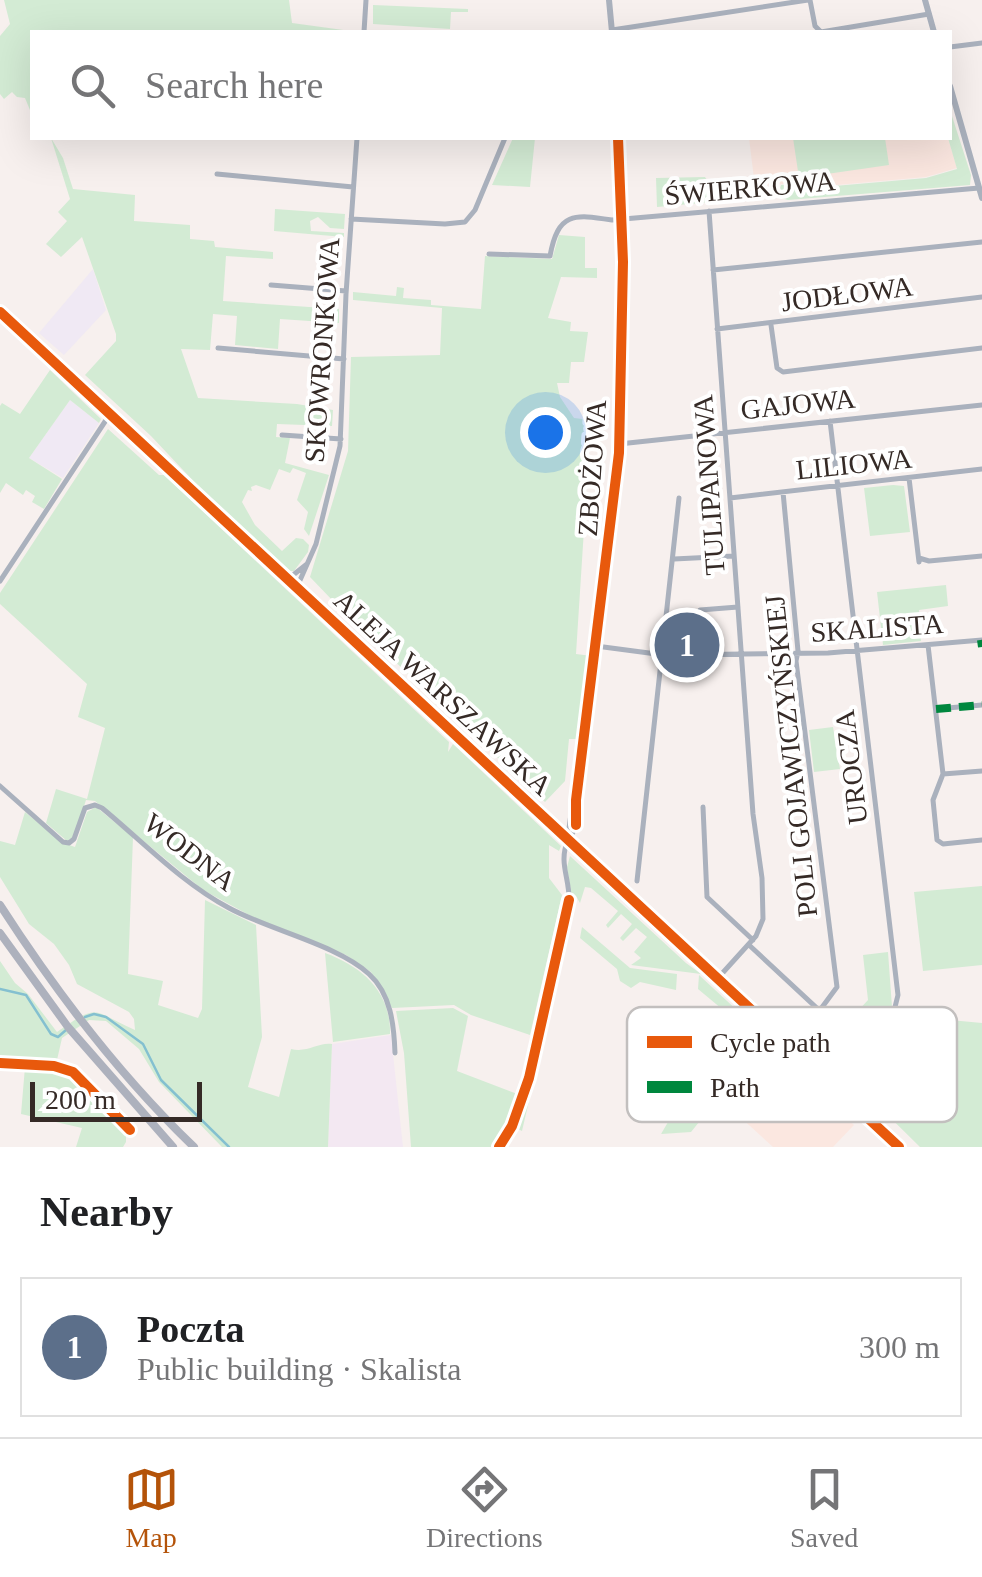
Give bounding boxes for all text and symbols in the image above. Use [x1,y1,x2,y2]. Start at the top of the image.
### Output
search box [30,30,952,140]
icon: search [65,58,120,113]
text: Search here [145,64,323,106]
street label: ŚWIERKOWA [663,165,837,211]
street label: SKOWRONKOWA [299,236,345,464]
street label: JODŁOWA [779,270,915,317]
street label: GAJOWA [739,382,858,425]
street label: TULIPANOWA [687,393,731,576]
street label: ZBOŻOWA [572,398,612,537]
your location [520,407,571,458]
street label: LILIOWA [794,442,914,486]
street label: ALEJA WARSZAWSKA [328,584,559,802]
street label: POLI GOJAWICZYŃSKIEJ [759,593,823,919]
pin: 1 [654,608,720,682]
street label: SKALISTA [810,608,945,648]
street label: UROCZA [829,707,873,826]
street label: WODNA [138,807,242,898]
legend [627,1007,957,1122]
text: Cycle path [710,1027,831,1058]
text: Path [710,1072,760,1103]
scale bar [30,1077,202,1122]
text: 200 m [45,1084,116,1115]
text: Nearby [40,1189,173,1235]
text: Poczta [137,1308,245,1350]
text: 1 [67,1329,83,1365]
text: 300 m [859,1329,940,1365]
text: Public building · Skalista [137,1351,461,1387]
tab: Map [124,1462,179,1554]
tab: Directions [426,1462,543,1554]
tab: Saved [790,1462,858,1554]

